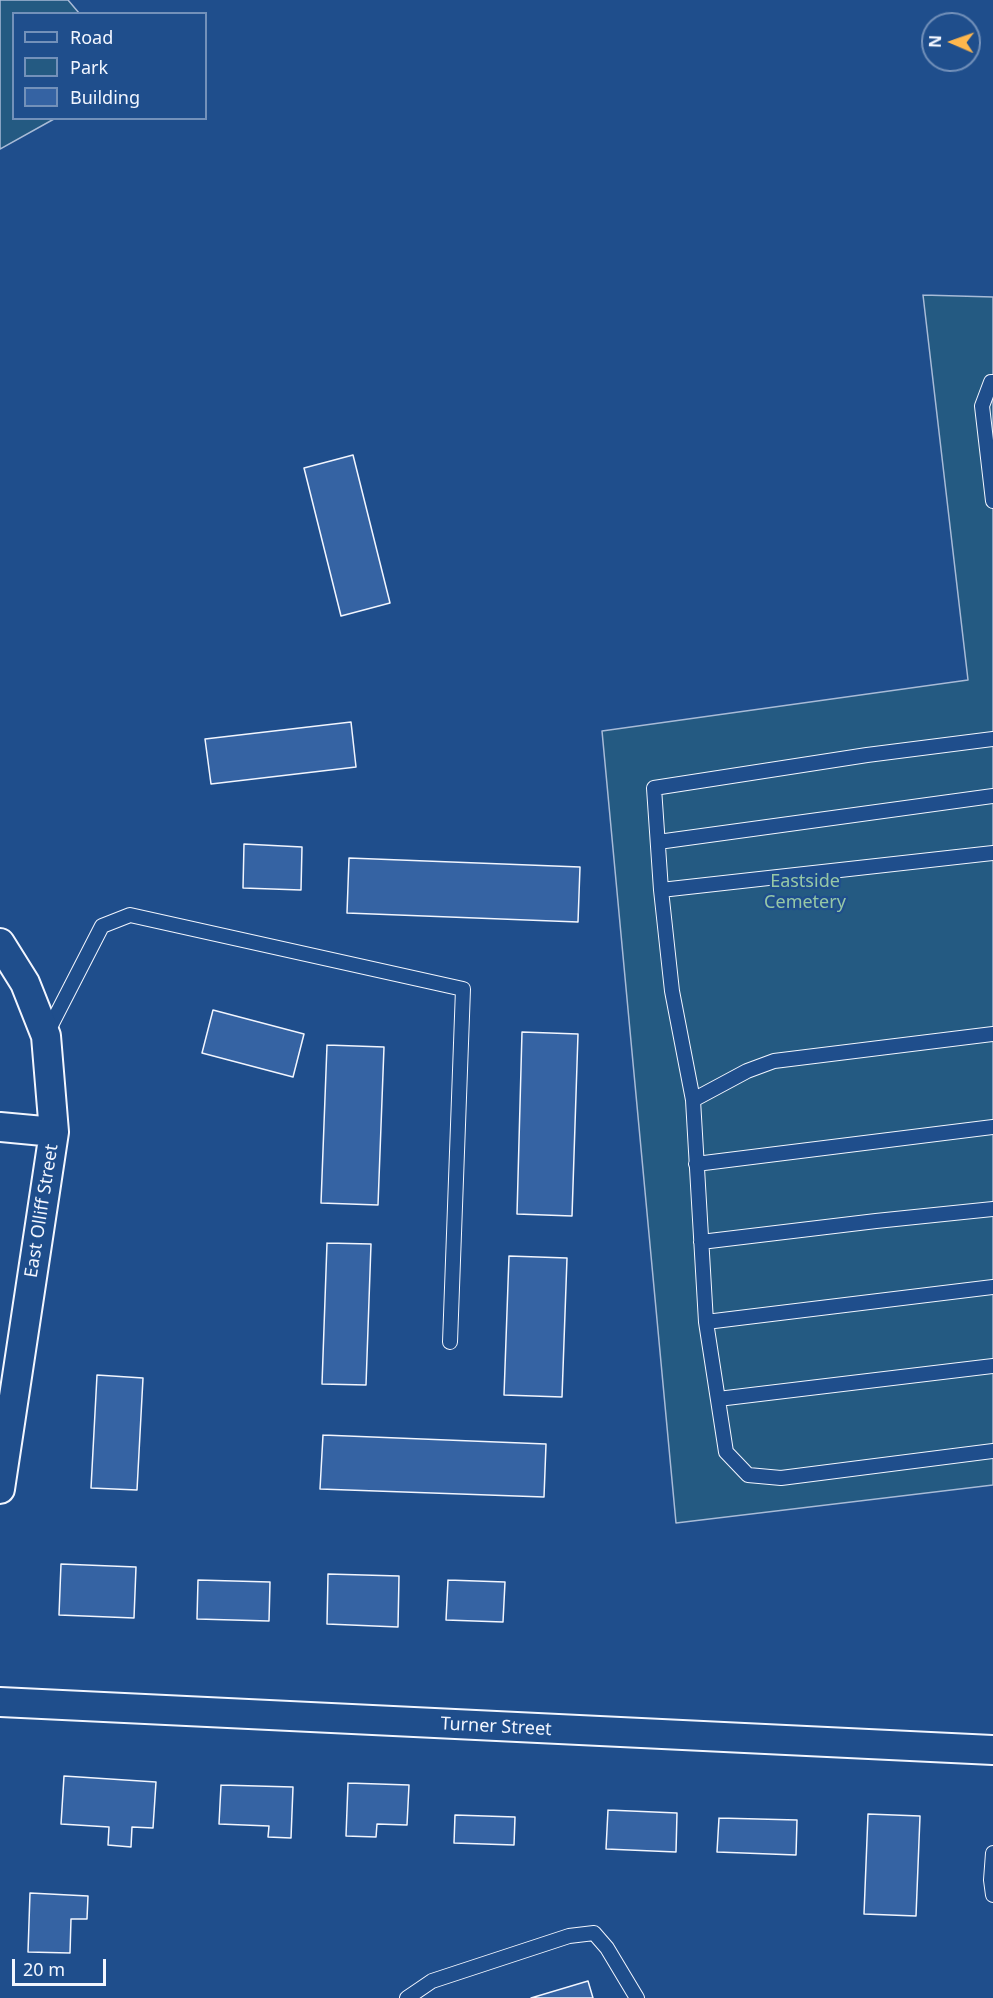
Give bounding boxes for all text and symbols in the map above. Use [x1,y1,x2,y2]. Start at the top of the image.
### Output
legend [12,12,207,120]
north arrow [921,12,981,72]
text: Road [70,25,113,49]
text: N [924,35,946,48]
text: Park [70,55,108,79]
text: Building [70,85,140,109]
park label: Eastside Cemetery [764,871,846,914]
street label: East Olliff Street [21,1143,63,1279]
street label: Turner Street [440,1713,552,1741]
scale bar [15,1947,110,1985]
text: 20 m [23,1957,65,1981]

